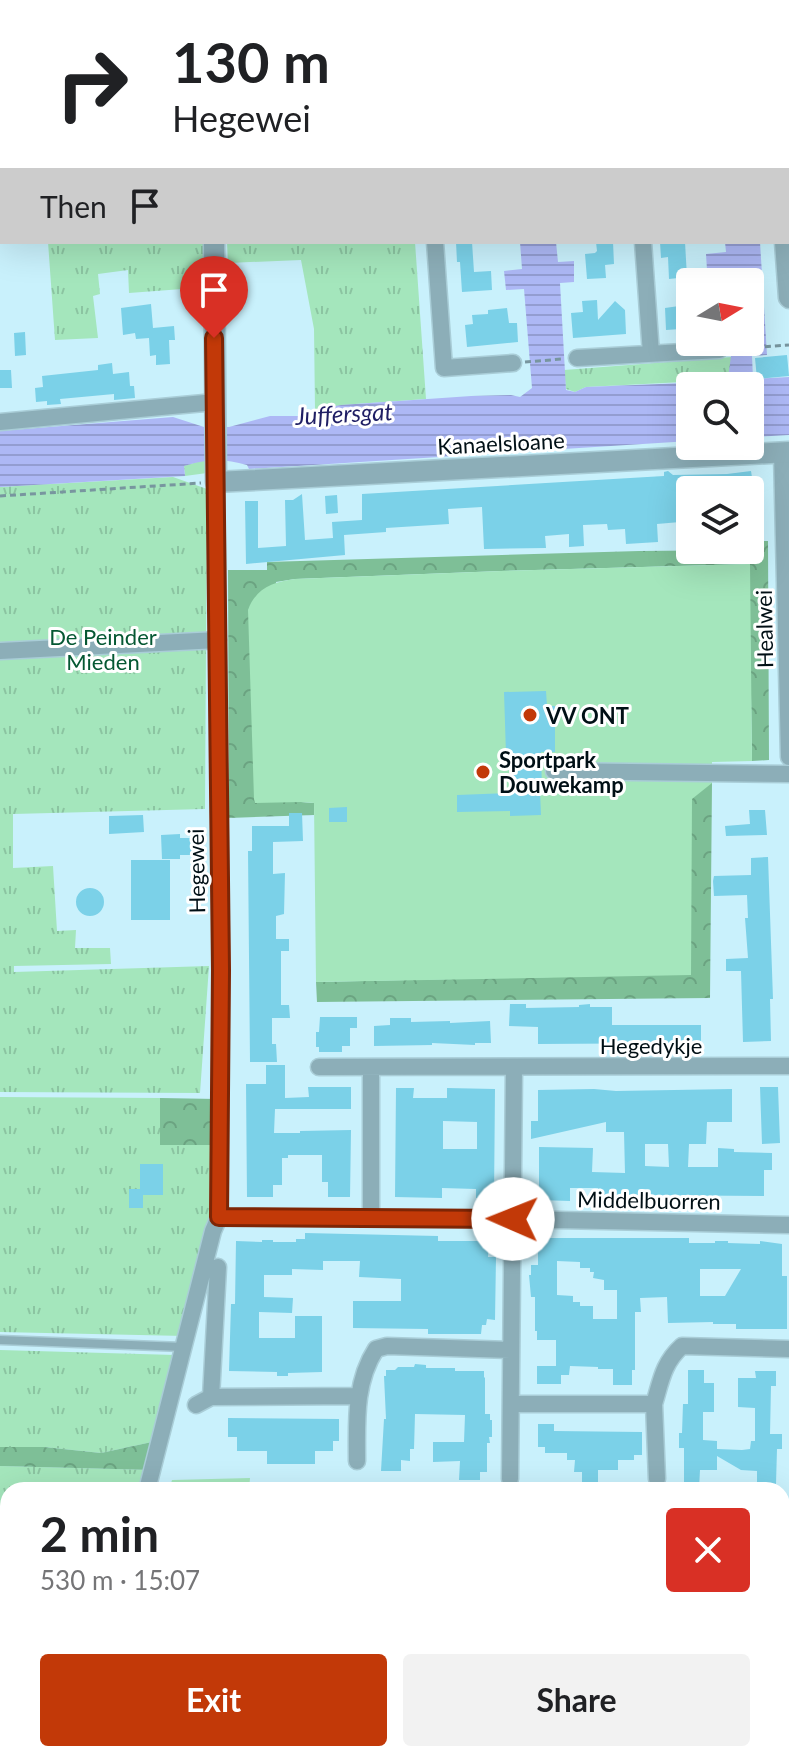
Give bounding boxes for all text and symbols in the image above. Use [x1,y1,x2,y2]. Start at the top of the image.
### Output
text: 130 m [172,28,330,95]
icon: right [40,32,144,136]
text: Hegewei [172,96,311,140]
icon: arrive [123,184,167,228]
text: Then [40,188,107,224]
pin [180,256,248,338]
icon: arrive [192,268,236,312]
north arrow [676,268,764,356]
map controls [676,268,764,564]
button: search [676,372,764,460]
water label: Juffersgat [293,396,394,430]
street label: Kanaelsloane [437,426,565,460]
button: layers [676,476,764,564]
street label: Healwei [750,590,778,668]
park label: De Peinder Mieden [49,623,157,675]
place label: VV ONT [545,702,629,729]
marker: VV ONT [521,706,539,724]
place label: Sportpark Douwekamp [499,746,624,798]
marker: Sportpark Douwekamp [474,763,492,781]
street label: Hegewei [182,828,210,914]
street label: Hegedykje [600,1032,702,1059]
position arrow [471,1177,555,1261]
street label: Middelbuorren [577,1185,721,1215]
text: 2 min [40,1505,159,1562]
button: close [666,1508,750,1592]
text: 530 m · 15:07 [40,1564,200,1596]
button: Exit [40,1654,387,1746]
button: Share [403,1654,750,1746]

